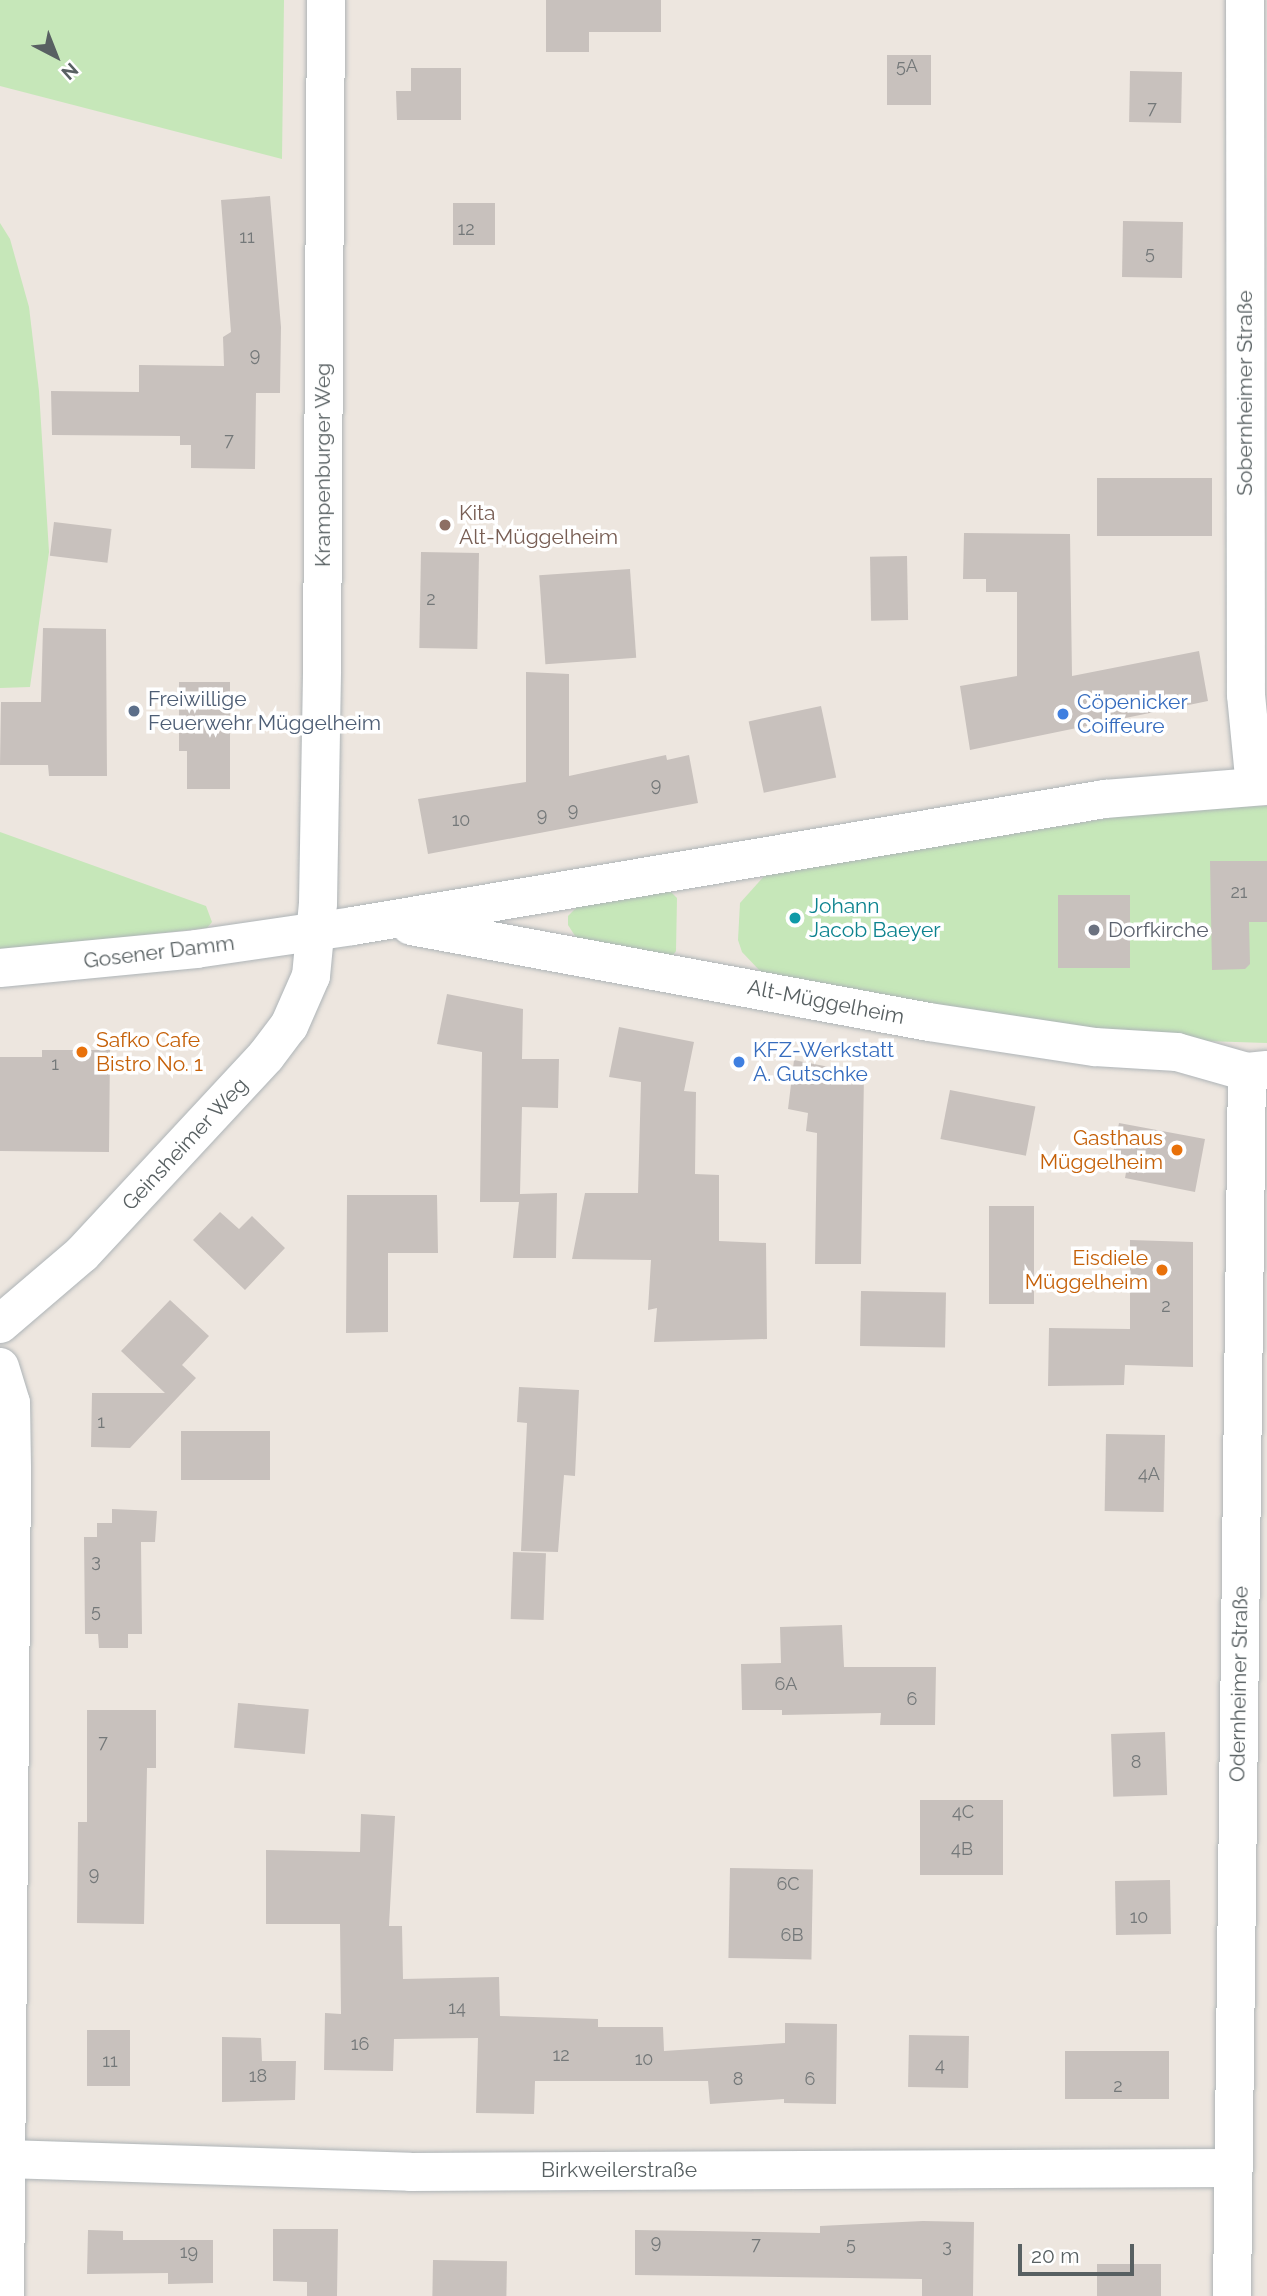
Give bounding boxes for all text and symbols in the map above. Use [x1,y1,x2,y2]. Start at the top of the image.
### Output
north arrow [21,21,91,91]
house number: 5A [896,55,918,77]
text: N [57,59,83,85]
house number: 7 [1147,97,1157,119]
house number: 12 [457,218,475,240]
house number: 11 [239,226,255,248]
house number: 5 [1145,242,1155,264]
street label: Sobernheimer Straße [1232,290,1258,496]
house number: 9 [250,344,260,366]
street label: Krampenburger Weg [310,362,336,568]
house number: 7 [224,429,234,451]
place label: Kita Alt-Müggelheim [459,500,618,550]
marker: Kita Alt-Müggelheim [437,517,453,533]
house number: 2 [426,588,436,610]
place label: Freiwillige Feuerwehr Müggelheim [148,686,382,736]
place label: Cöpenicker Coiffeure [1077,689,1188,739]
marker: Freiwillige Feuerwehr Müggelheim [126,703,142,719]
marker: Cöpenicker Coiffeure [1055,706,1071,722]
house number: 9 [651,774,661,796]
house number: 9 [568,799,578,821]
house number: 9 [537,804,547,826]
house number: 10 [452,809,470,831]
house number: 21 [1230,881,1248,903]
place label: Johann Jacob Baeyer [809,893,941,943]
marker: Johann Jacob Baeyer [787,910,803,926]
place label: Dorfkirche [1108,917,1209,943]
marker: Dorfkirche [1086,922,1102,938]
street label: Gosener Damm [82,930,236,974]
street label: Alt-Müggelheim [746,974,906,1030]
place label: Safko Cafe Bistro No. 1 [96,1027,203,1077]
place label: KFZ-Werkstatt A. Gutschke [753,1037,894,1087]
marker: Safko Cafe Bistro No. 1 [74,1044,90,1060]
house number: 1 [51,1053,59,1075]
marker: KFZ-Werkstatt A. Gutschke [731,1054,747,1070]
street label: Geinsheimer Weg [117,1072,253,1216]
place label: Gasthaus Müggelheim [1040,1125,1163,1175]
marker: Gasthaus Müggelheim [1169,1142,1185,1158]
place label: Eisdiele Müggelheim [1025,1245,1148,1295]
marker: Eisdiele Müggelheim [1154,1262,1170,1278]
house number: 2 [1161,1295,1171,1317]
house number: 1 [97,1411,105,1433]
house number: 4A [1138,1463,1160,1485]
house number: 3 [91,1550,101,1572]
street label: Odernheimer Straße [1225,1586,1253,1782]
house number: 5 [91,1600,101,1622]
house number: 6A [775,1673,797,1695]
house number: 6 [907,1688,917,1710]
house number: 7 [98,1731,108,1753]
house number: 8 [1131,1751,1141,1773]
house number: 4C [952,1801,974,1823]
house number: 4B [951,1838,973,1860]
house number: 9 [89,1863,99,1885]
house number: 6C [776,1873,800,1895]
house number: 10 [1130,1906,1148,1928]
house number: 6B [781,1924,803,1946]
house number: 14 [448,1997,466,2019]
house number: 16 [351,2033,369,2055]
house number: 12 [552,2044,570,2066]
house number: 10 [635,2048,653,2070]
house number: 11 [102,2050,118,2072]
house number: 4 [935,2054,945,2076]
house number: 18 [249,2065,267,2087]
house number: 8 [733,2068,743,2090]
house number: 6 [805,2068,815,2090]
house number: 2 [1113,2075,1123,2097]
street label: Birkweilerstraße [541,2157,697,2183]
scale bar [1022,2230,1138,2274]
house number: 9 [651,2231,661,2253]
house number: 7 [751,2233,761,2255]
house number: 5 [846,2233,856,2255]
house number: 3 [942,2235,952,2257]
house number: 19 [180,2241,198,2263]
text: 20 m [1031,2243,1079,2268]

